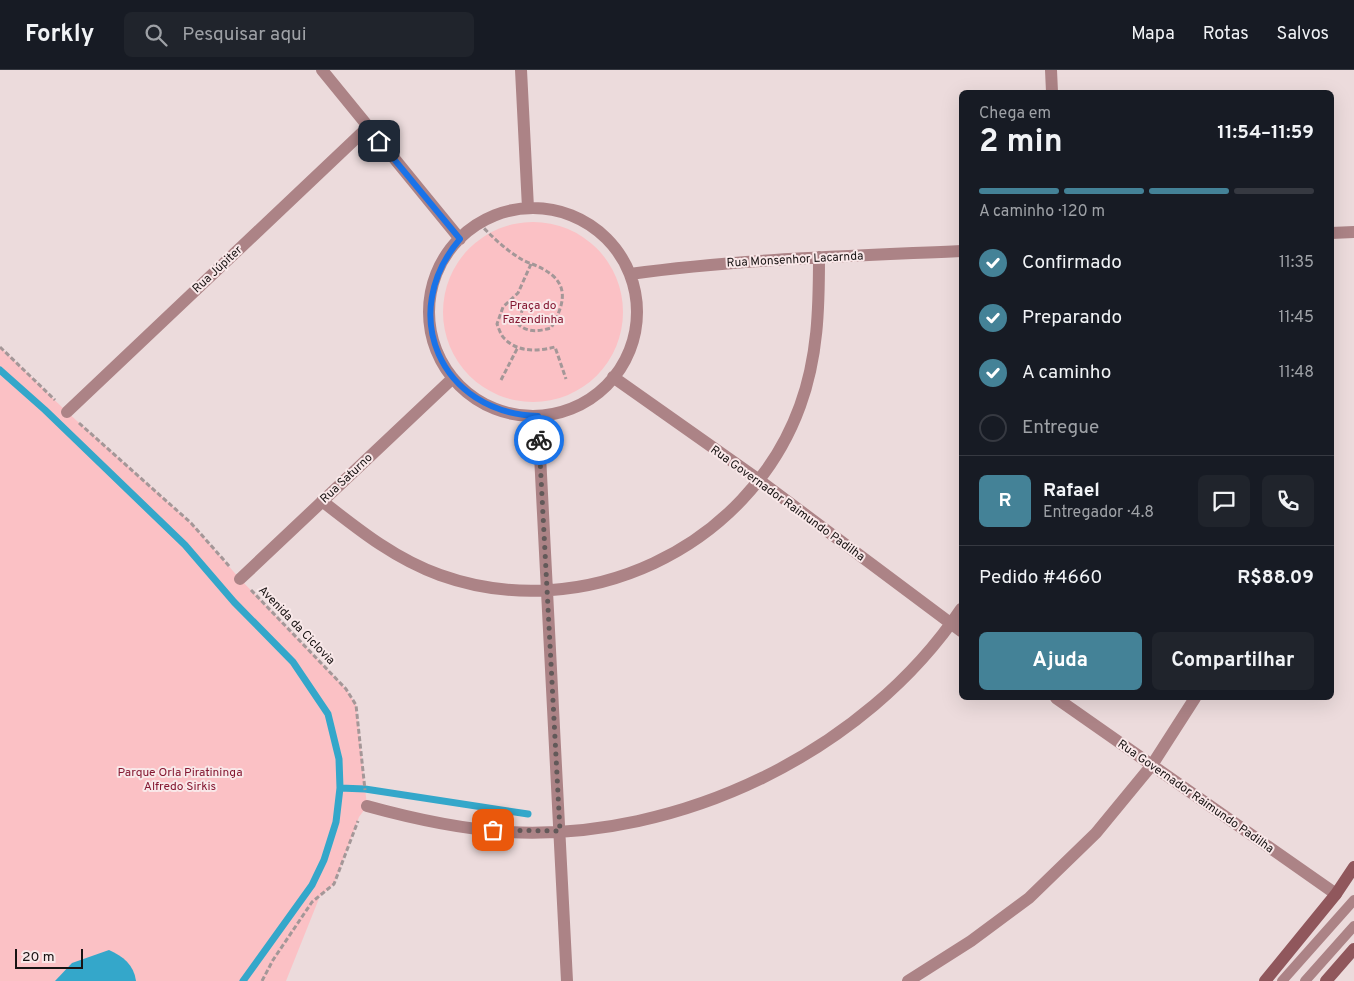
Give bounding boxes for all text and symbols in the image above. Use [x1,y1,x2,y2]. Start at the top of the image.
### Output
search box [124,12,474,57]
text: Forkly [25,20,94,50]
icon: search [142,21,170,49]
text: Pesquisar aqui [182,23,307,47]
text: Mapa [1131,23,1175,46]
text: Rotas [1203,23,1249,46]
text: Salvos [1277,23,1329,46]
text: Chega em [979,104,1051,124]
pin [358,120,400,162]
text: 11:54–11:59 [1217,121,1314,145]
text: 2 min [979,123,1063,163]
icon: home [365,127,393,155]
text: A caminho · 120 m [979,202,1105,222]
street label: Rua Júpiter [189,242,246,297]
street label: Rua Monsenhor Lacarnda [726,248,864,272]
icon: check [979,249,1007,277]
text: Confirmado [1022,251,1122,275]
text: 11:35 [1279,253,1314,273]
park label: Praça do Fazendinha [502,298,564,328]
icon: check [979,304,1007,332]
text: Preparando [1022,306,1122,330]
text: 11:45 [1279,308,1314,328]
icon: check [979,359,1007,387]
text: A caminho [1022,361,1111,385]
text: 11:48 [1279,363,1314,383]
courier [514,415,564,465]
text: Entregue [1022,416,1099,440]
icon: bike [525,426,553,454]
street label: Rua Governador Raimundo Padilha [707,442,868,565]
street label: Rua Saturno [317,450,377,507]
button: chat [1198,475,1250,527]
button: phone [1262,475,1314,527]
text: Rafael [1043,479,1100,503]
text: R [998,489,1012,513]
text: Entregador · 4.8 [1043,503,1154,523]
text: Pedido #4660 [979,566,1103,590]
text: R$88.09 [1237,566,1314,590]
street label: Avenida da Ciclovia [254,583,338,669]
button: Ajuda [979,632,1142,690]
button: Compartilhar [1152,632,1314,690]
street label: Rua Governador Raimundo Padilha [1114,737,1277,857]
park label: Parque Orla Piratininga Alfredo Sirkis [118,765,242,795]
pin [472,809,514,851]
icon: bag [479,816,507,844]
scale bar [15,946,82,969]
text: 20 m [22,949,55,966]

